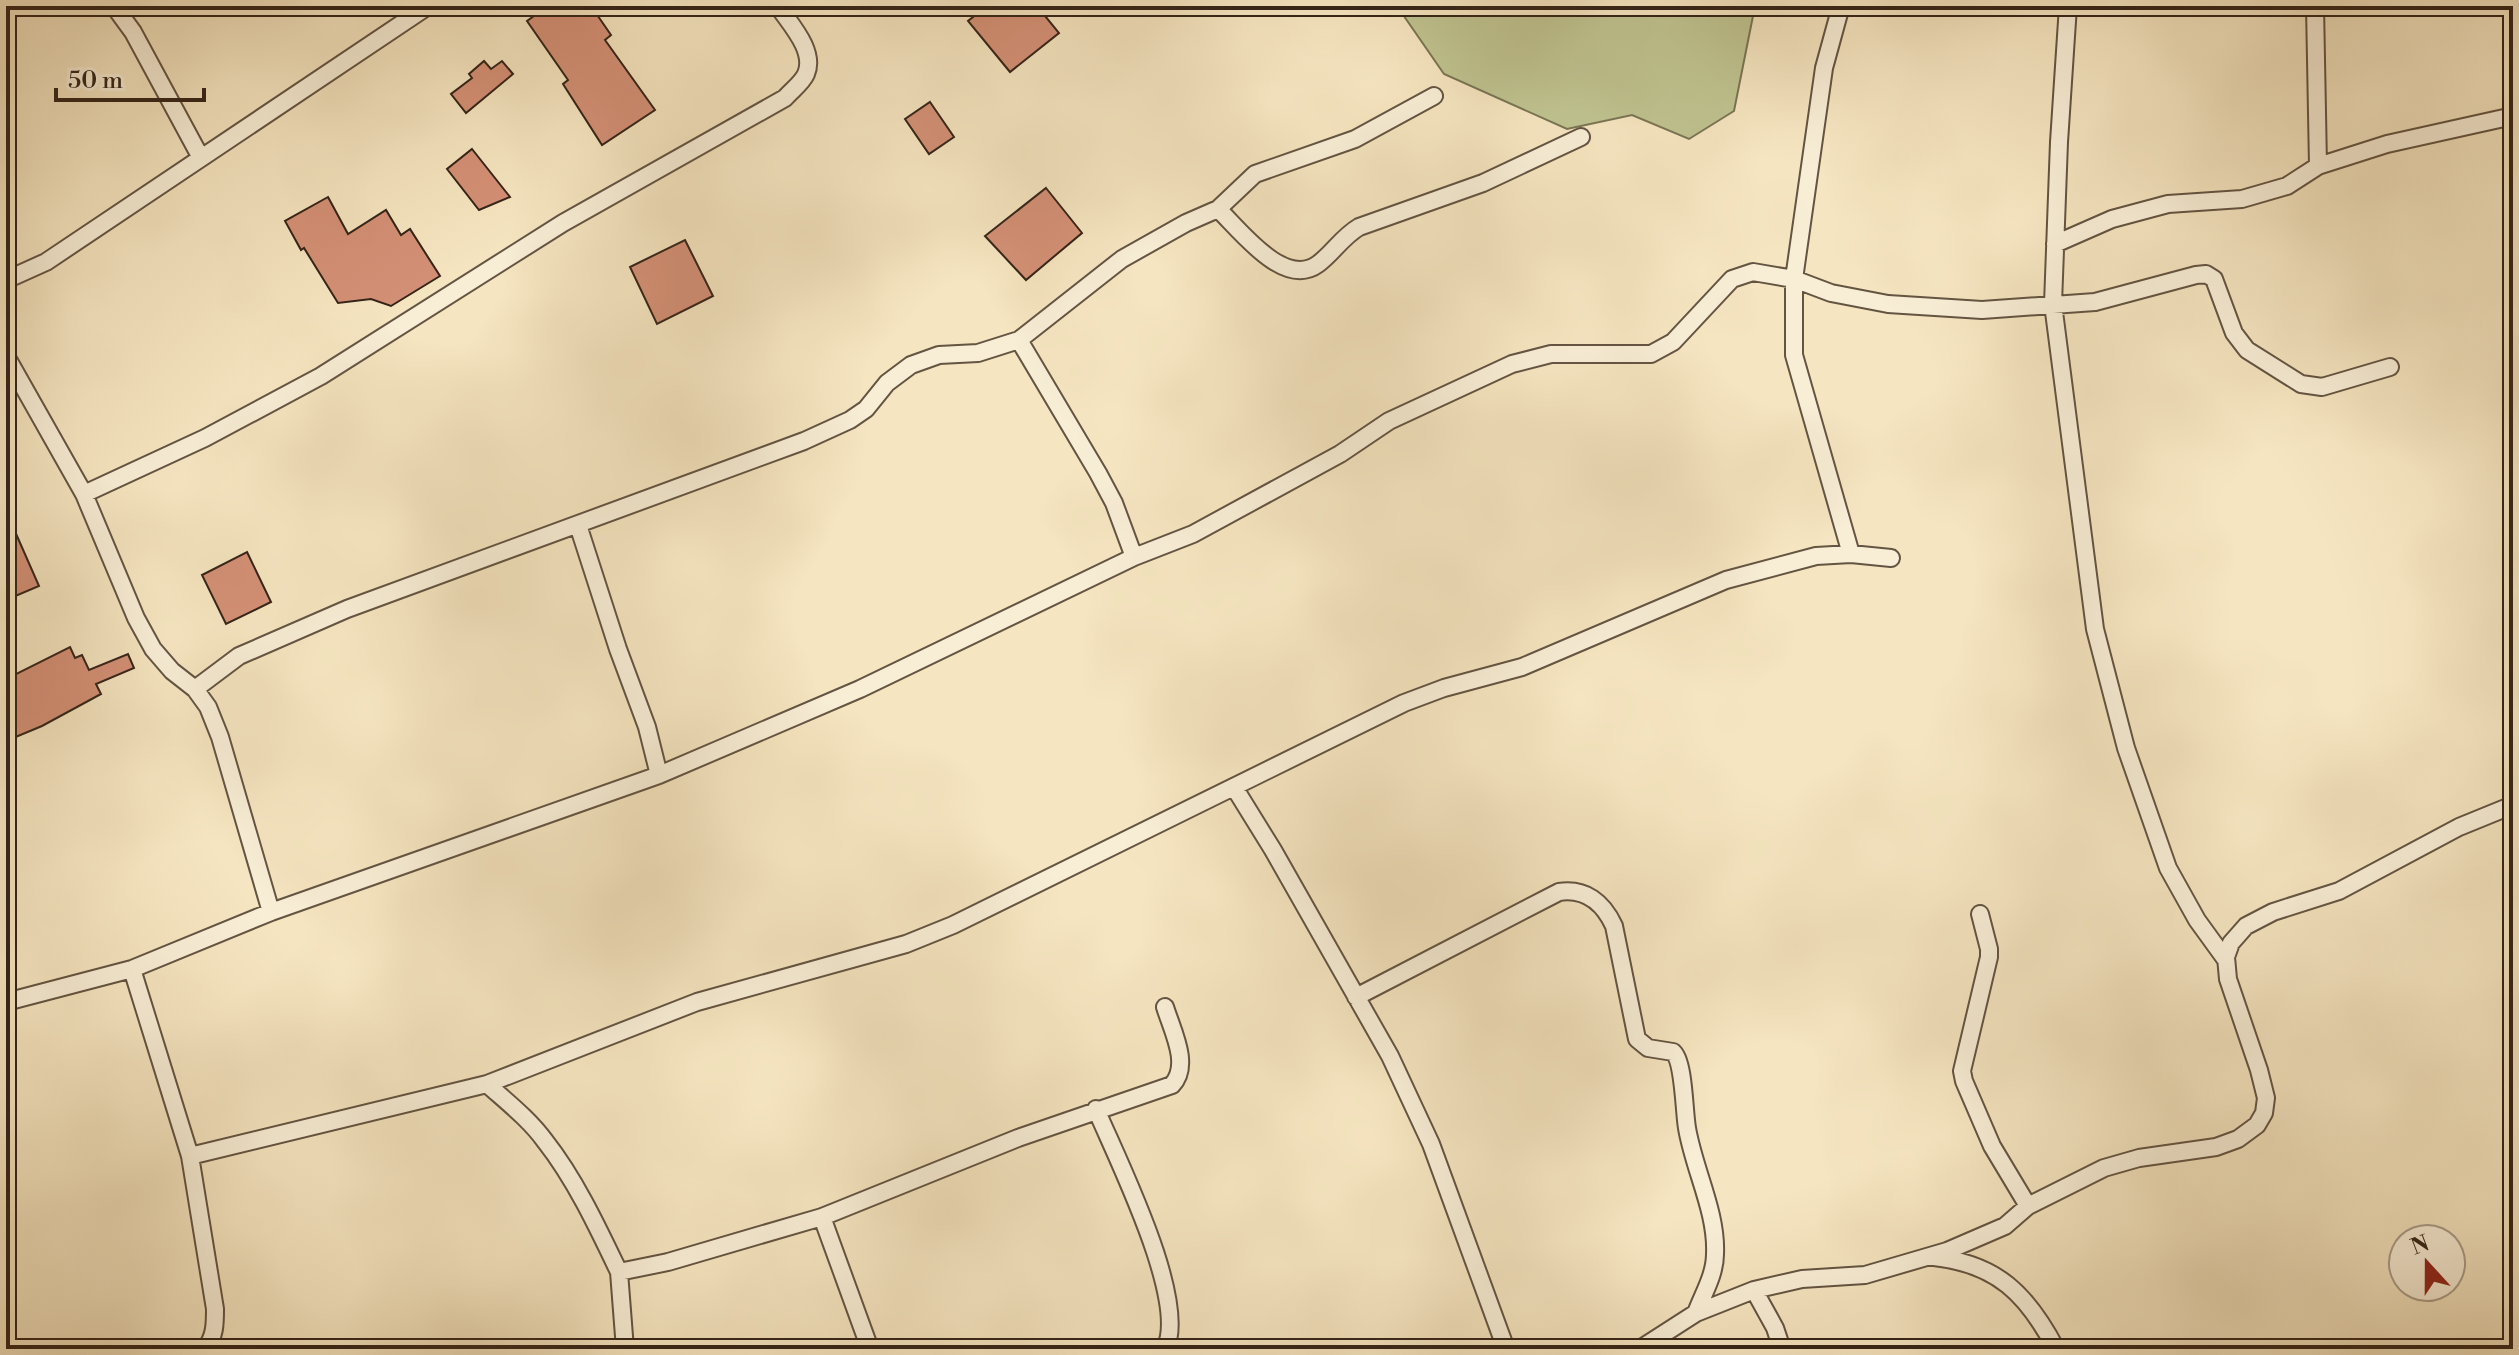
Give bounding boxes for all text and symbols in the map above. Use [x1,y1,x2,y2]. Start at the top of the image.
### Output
scale bar [56,52,204,102]
text: 50 m [68,66,123,96]
north arrow [2387,1223,2467,1303]
text: N [2407,1230,2434,1261]

